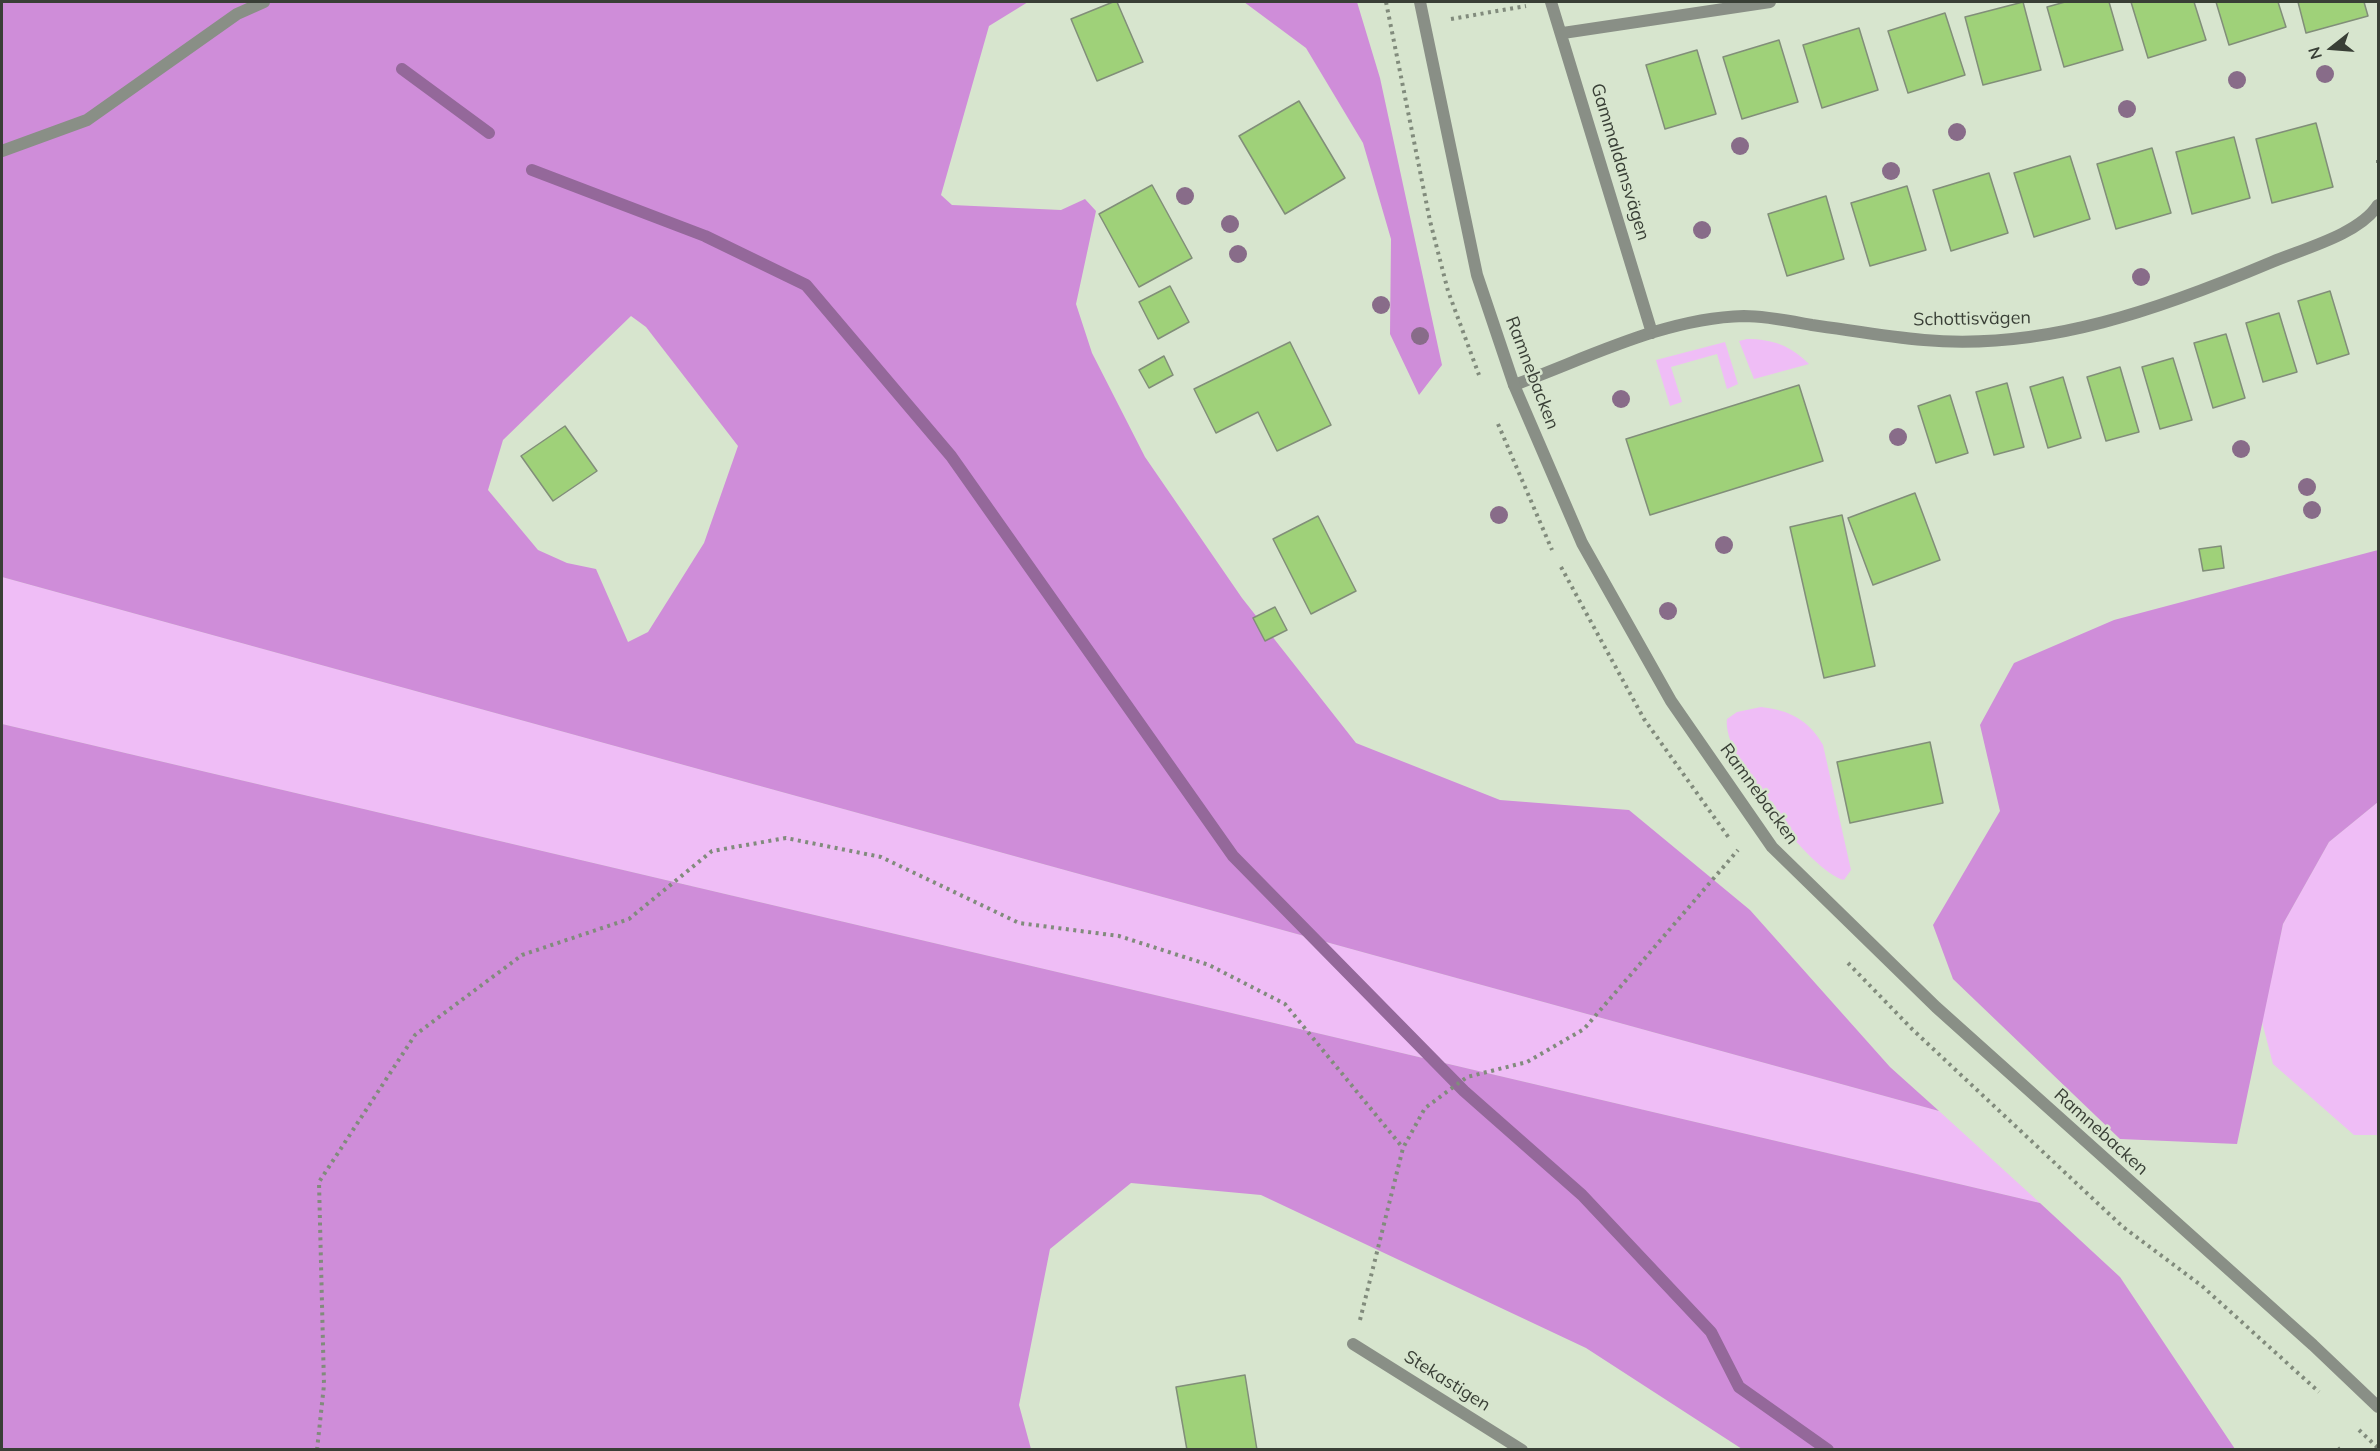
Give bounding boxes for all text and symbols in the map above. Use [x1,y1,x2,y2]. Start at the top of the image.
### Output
north arrow [2302,18,2362,78]
text: N [2303,45,2326,62]
street label: Gammaldansvägen [1586,81,1654,243]
street label: Schottisvägen [1913,307,2031,331]
street label: Ramnebacken [1501,313,1563,433]
street label: Ramnebacken [1715,739,1803,849]
street label: Ramnebacken [2049,1084,2153,1180]
street label: Stekastigen [1400,1346,1494,1416]

